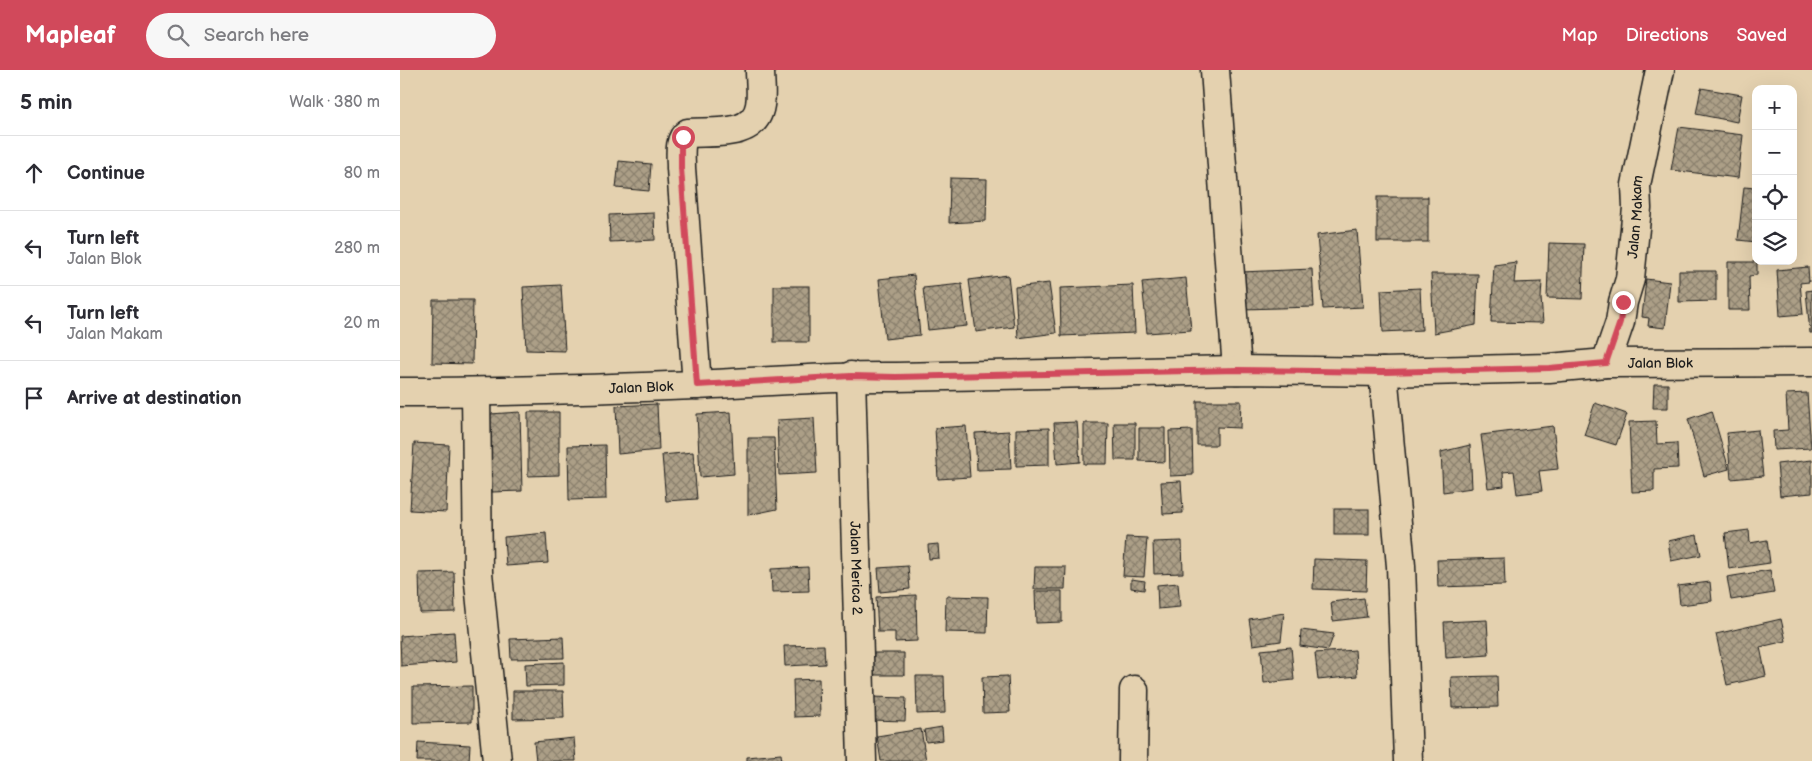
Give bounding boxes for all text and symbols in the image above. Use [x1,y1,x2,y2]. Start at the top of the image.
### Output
search box [146,13,496,58]
text: Mapleaf [25,21,116,50]
icon: search [164,21,192,49]
text: Search here [204,24,309,47]
text: Map [1562,25,1598,46]
text: Directions [1626,25,1708,46]
text: Saved [1736,25,1787,46]
map controls [1752,85,1797,265]
button: + [1752,85,1797,130]
text: 5 min [20,90,73,115]
text: Walk · 380 m [289,93,380,112]
route start [672,126,695,149]
button: − [1752,130,1797,175]
icon: ahead [20,159,48,187]
text: Continue [67,162,145,185]
text: 80 m [344,164,380,183]
street label: Jalan Makam [1624,174,1647,259]
button: locate [1752,175,1797,220]
button: layers [1752,220,1797,265]
text: Turn left [67,227,139,250]
icon: left [20,234,48,262]
text: 280 m [334,239,380,258]
text: Jalan Blok [67,250,141,269]
route end [1612,291,1635,314]
text: Turn left [67,302,139,325]
icon: left [20,309,48,337]
text: 20 m [344,314,380,333]
text: Jalan Makam [67,325,163,344]
street label: Jalan Blok [1628,355,1693,372]
street label: Jalan Blok [608,378,674,397]
icon: arrive [20,384,48,412]
text: Arrive at destination [67,387,242,410]
street label: Jalan Merica 2 [846,521,866,616]

